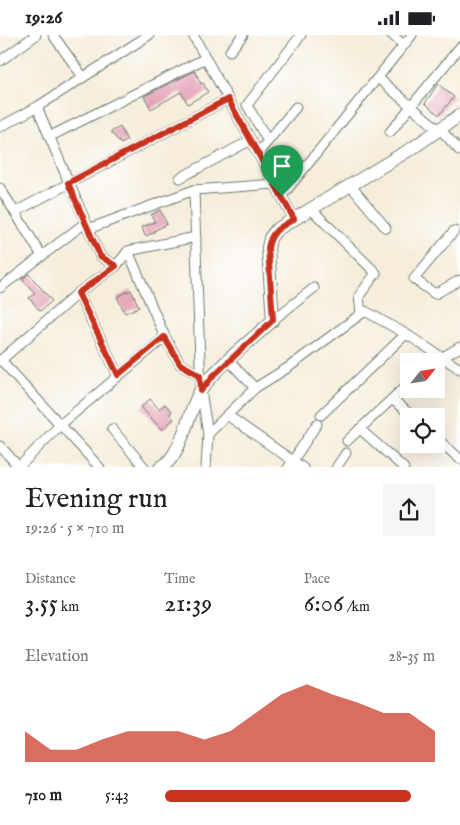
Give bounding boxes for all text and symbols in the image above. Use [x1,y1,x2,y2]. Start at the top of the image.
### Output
text: 19:26 [25,6,62,30]
pin [261,145,303,196]
icon: arrive [268,152,296,180]
north arrow [400,353,445,397]
map controls [400,353,445,453]
button: locate [400,408,445,453]
text: Evening run [25,482,168,517]
button: share [383,484,435,536]
text: 19:26 · 5 × 710 m [25,519,124,539]
text: Distance [25,570,76,588]
text: Time [164,570,195,588]
text: Pace [304,570,330,588]
text: 3.55 [25,588,58,620]
text: 21:39 [164,588,212,620]
text: 6:06 [304,588,344,620]
text: km [58,598,79,616]
text: /km [344,598,370,616]
text: Elevation [25,647,88,667]
text: 28–35 m [388,647,435,667]
text: 710 m [25,786,62,806]
text: 5:43 [105,786,129,806]

